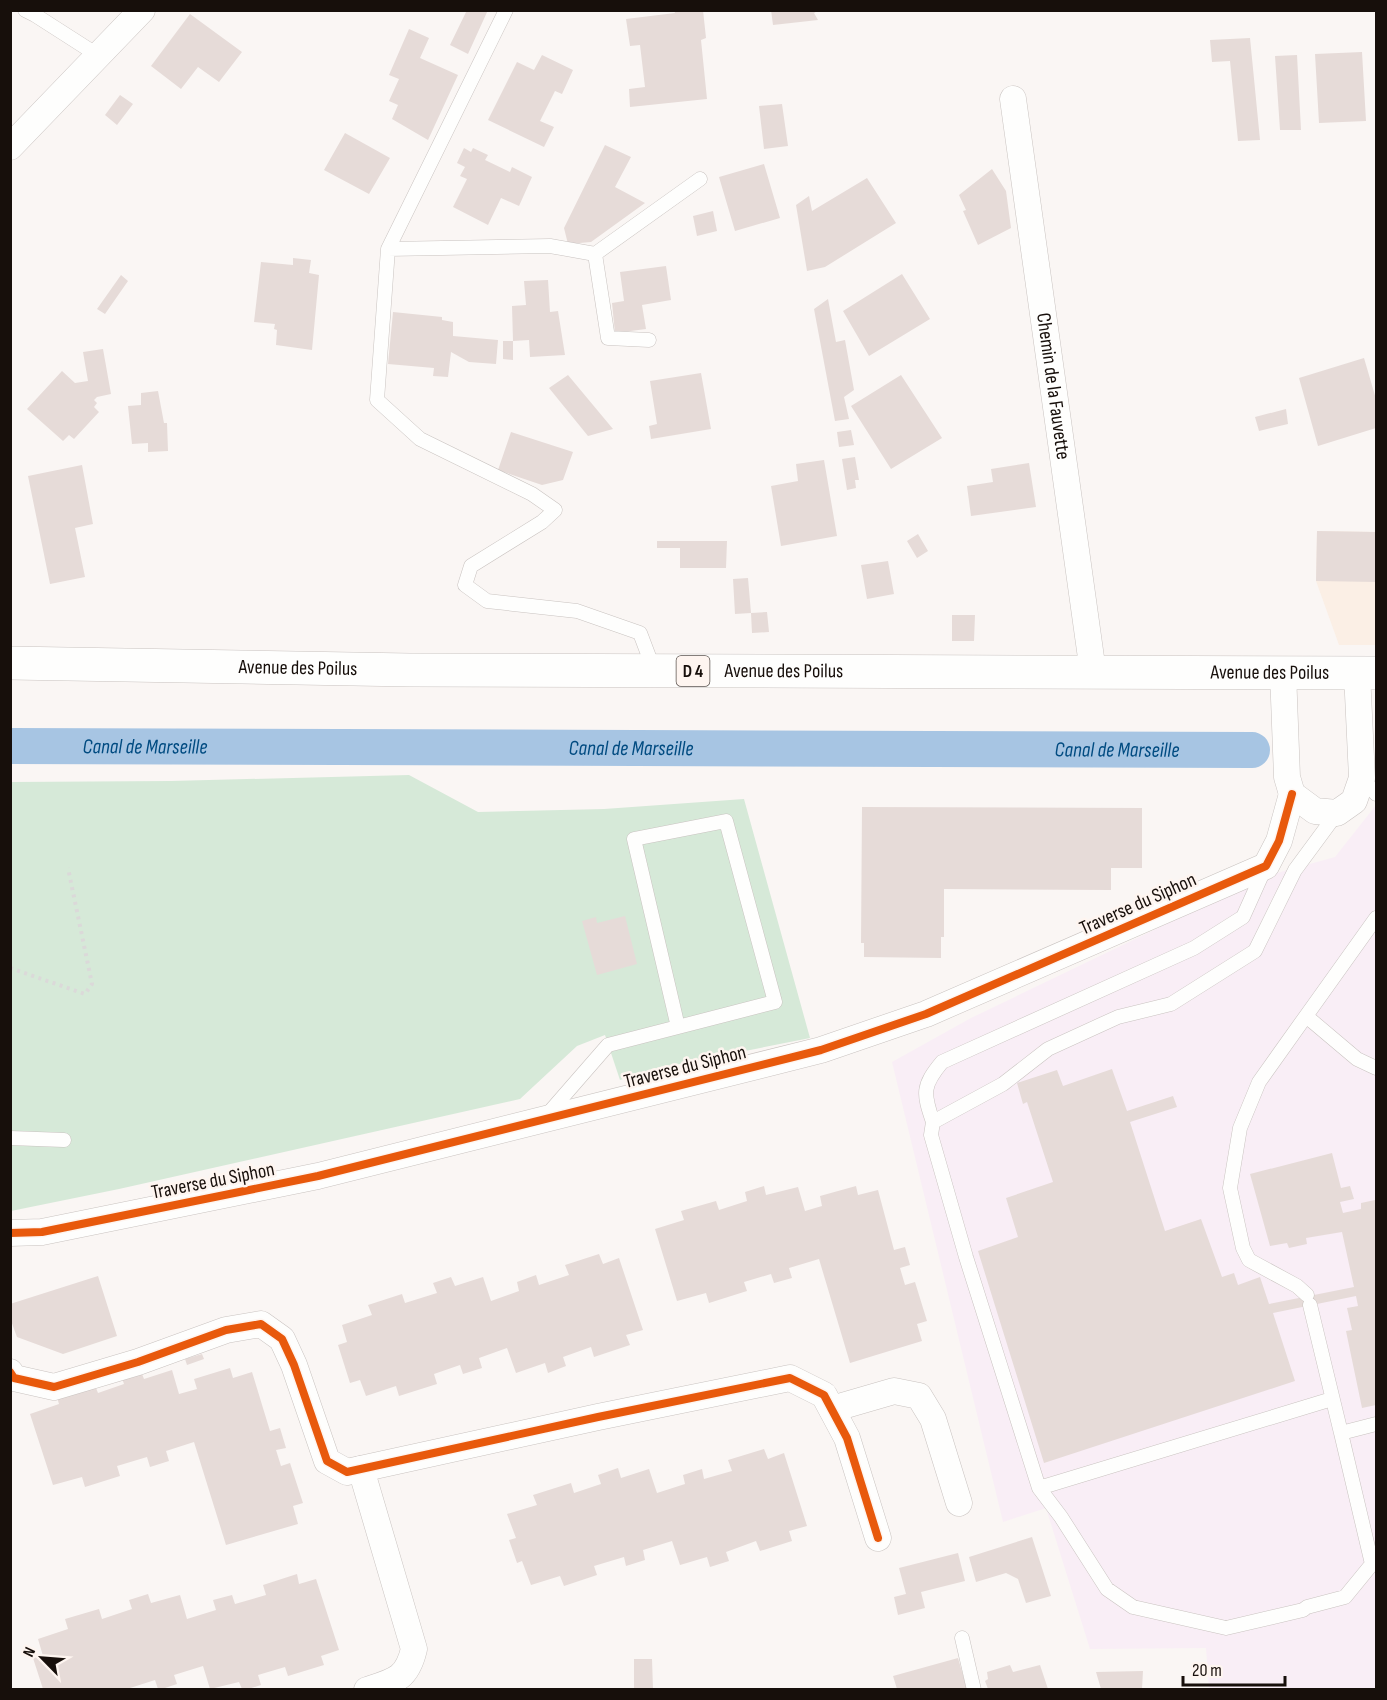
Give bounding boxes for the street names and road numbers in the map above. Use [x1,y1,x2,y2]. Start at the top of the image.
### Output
street label: Chemin de la Fauvette [1031,311,1075,461]
street label: Avenue des Poilus [237,655,358,681]
road number: D 4 [676,656,710,686]
street label: Avenue des Poilus [724,659,843,683]
street label: Avenue des Poilus [1210,660,1329,685]
street label: Traverse du Siphon [1076,868,1200,940]
street label: Traverse du Siphon [621,1040,749,1094]
street label: Traverse du Siphon [149,1157,277,1205]

